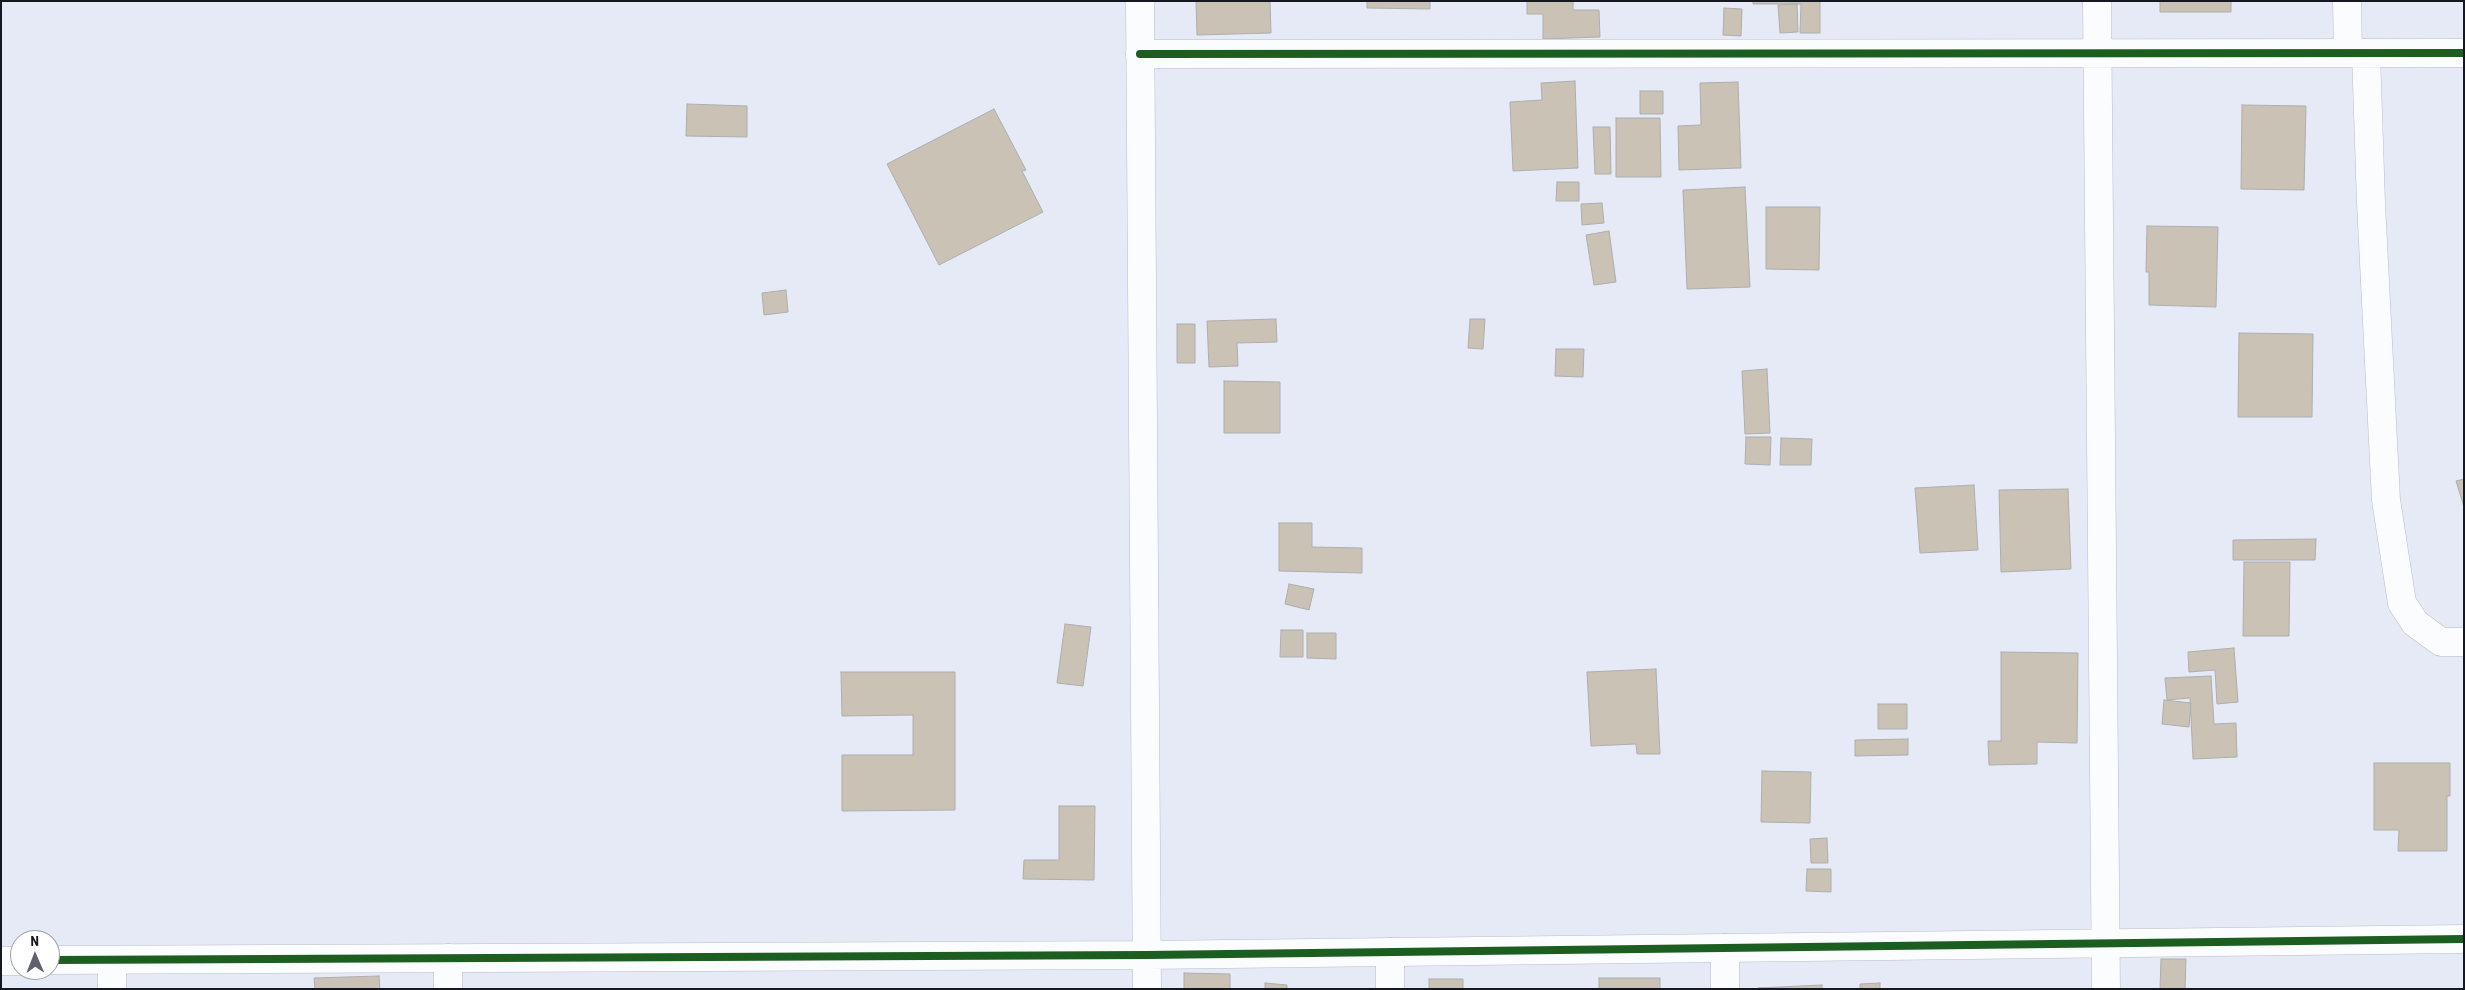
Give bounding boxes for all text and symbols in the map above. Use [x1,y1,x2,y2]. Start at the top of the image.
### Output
north arrow [10,930,60,980]
text: N [30,933,39,949]

